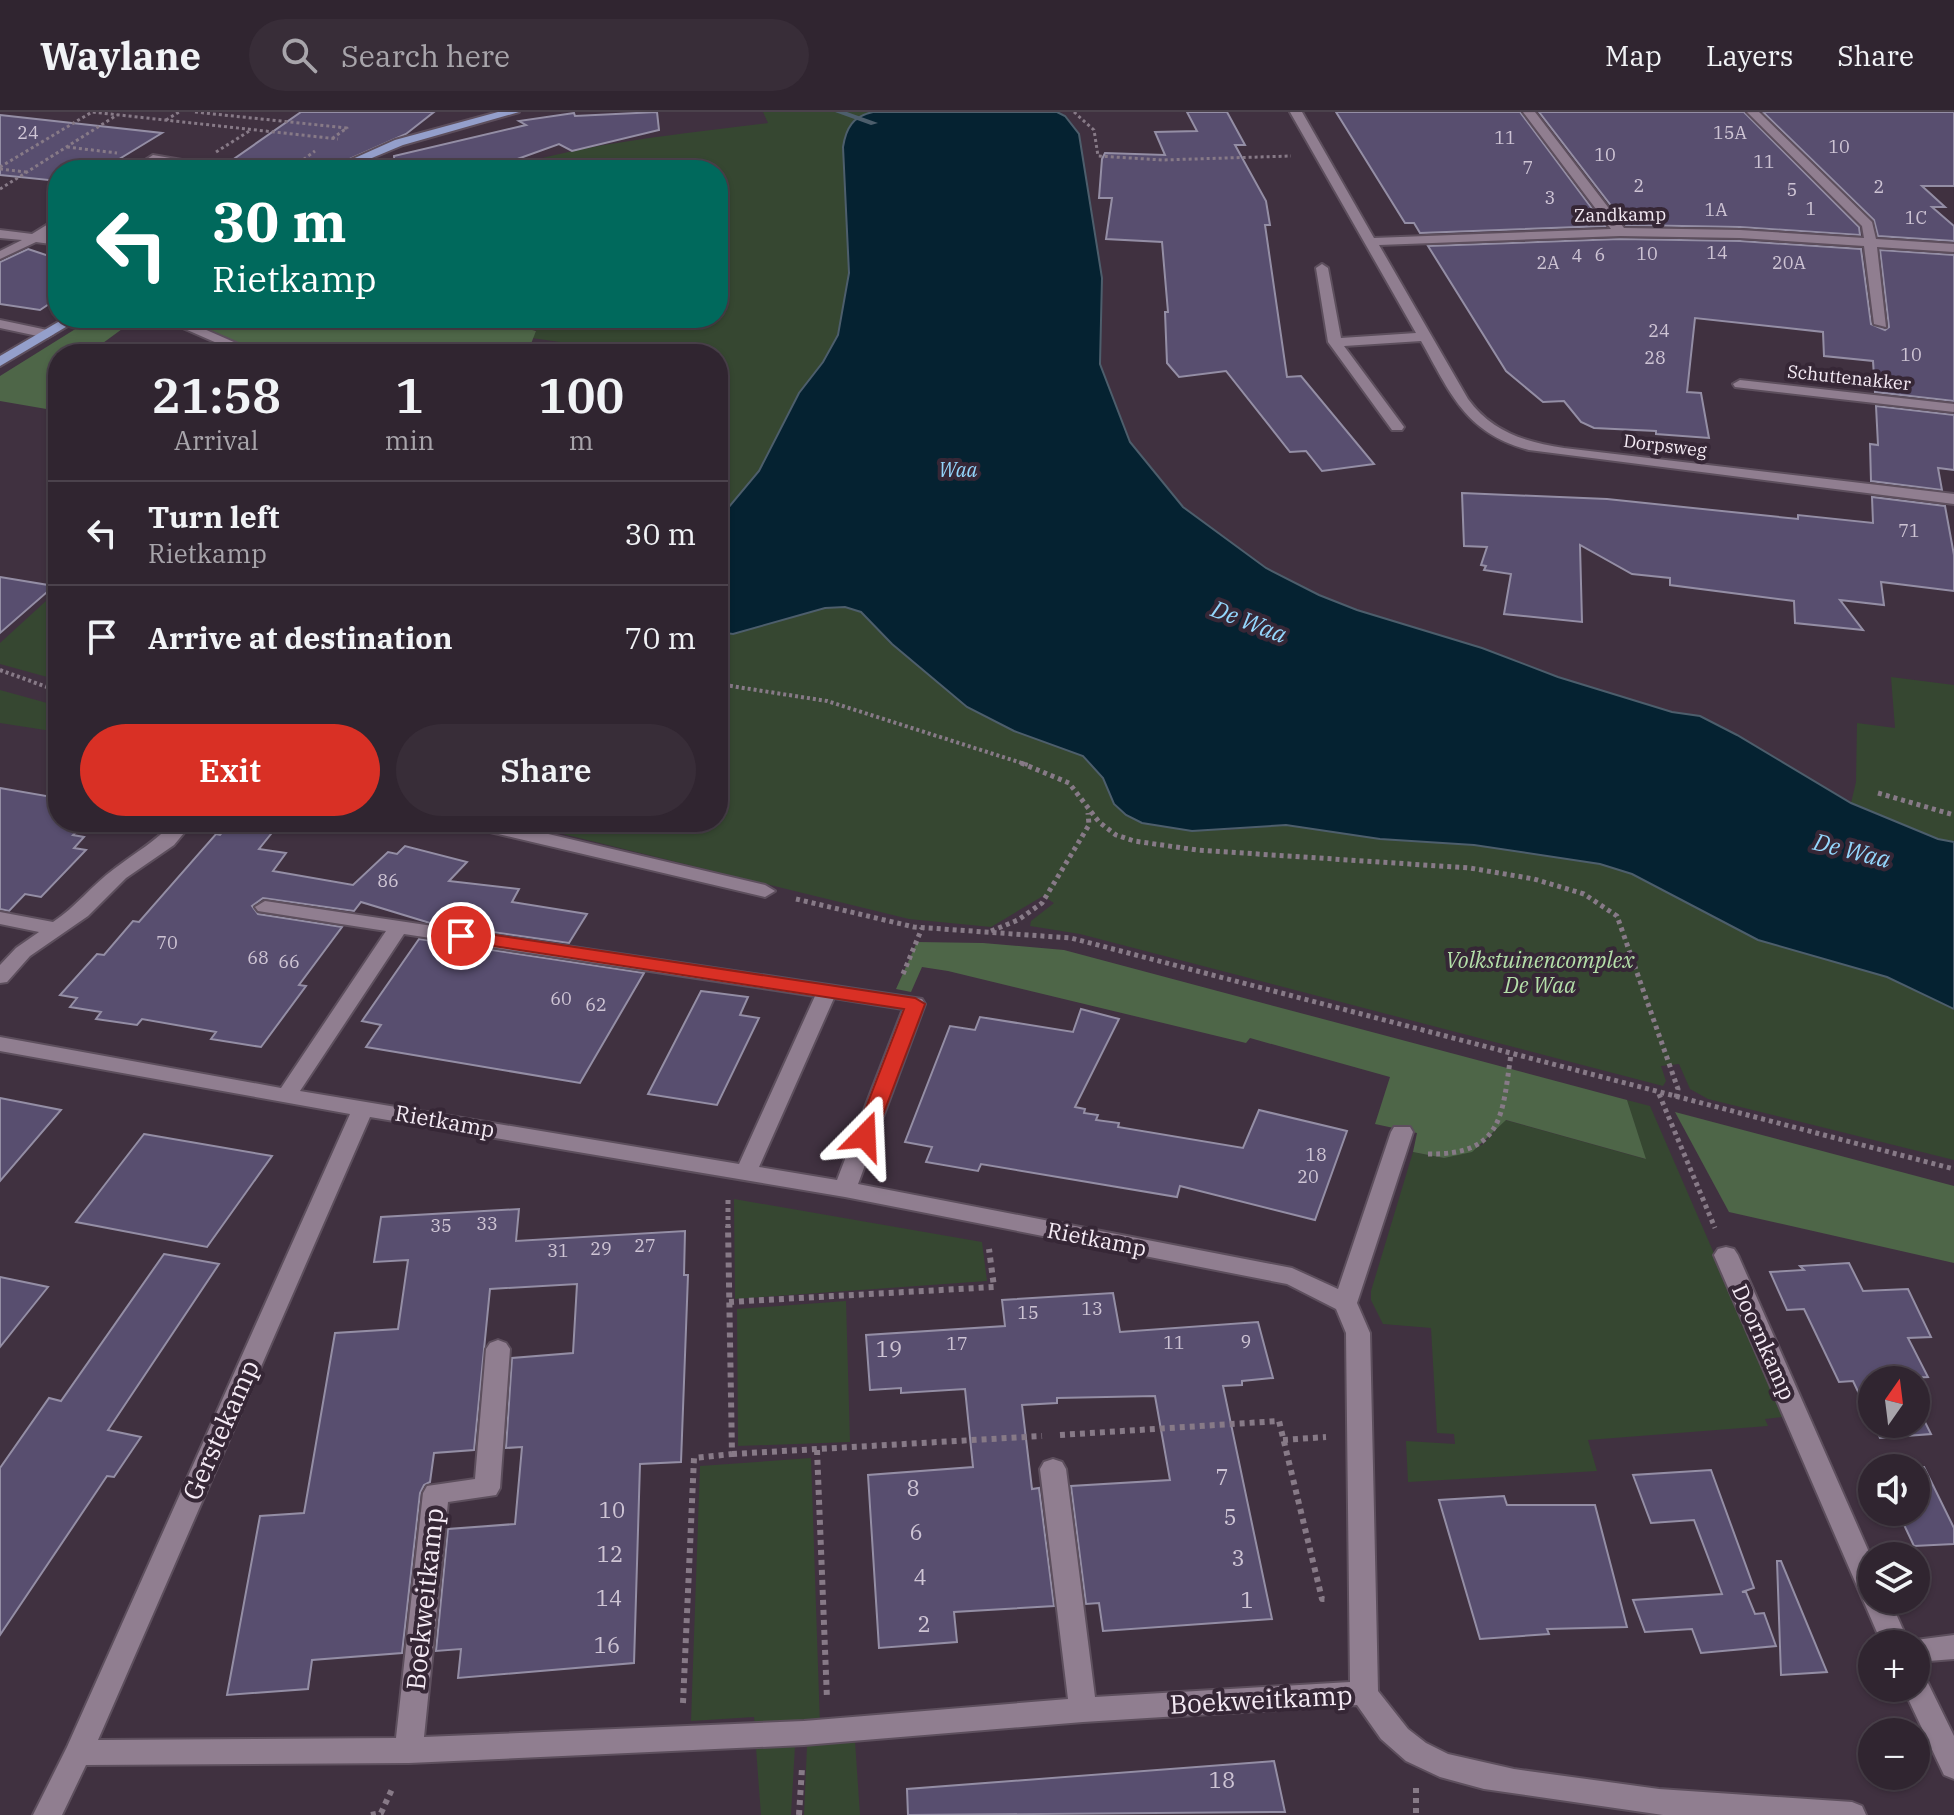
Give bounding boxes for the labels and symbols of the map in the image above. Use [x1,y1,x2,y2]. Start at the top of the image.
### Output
house number: 24 [17,121,39,144]
house number: 15A [1713,121,1748,144]
house number: 11 [1494,126,1516,149]
house number: 10 [1828,135,1850,158]
house number: 10 [1594,143,1616,166]
house number: 11 [1753,150,1775,173]
house number: 7 [1523,156,1533,179]
house number: 2 [1634,174,1644,197]
house number: 2 [1874,175,1884,198]
house number: 5 [1787,178,1797,201]
house number: 3 [1545,186,1555,209]
house number: 1 [1806,197,1816,220]
house number: 1A [1704,198,1728,221]
street label: Zandkamp [1574,202,1666,227]
house number: 1C [1905,206,1927,229]
house number: 14 [1706,241,1728,264]
house number: 10 [1636,242,1658,265]
house number: 6 [1595,243,1605,266]
house number: 4 [1572,244,1582,267]
house number: 2A [1536,251,1560,274]
house number: 20A [1772,251,1807,274]
house number: 24 [1648,319,1670,342]
house number: 10 [1900,343,1922,366]
house number: 28 [1644,346,1666,369]
street label: Schuttenakker [1786,360,1912,395]
street label: Dorpsweg [1622,429,1708,462]
water label: Waa [939,456,978,483]
house number: 71 [1898,519,1920,542]
water label: De Waa [1206,592,1292,650]
water label: De Waa [1809,825,1894,875]
house number: 86 [377,869,399,892]
pin [427,902,495,970]
house number: 70 [156,931,178,954]
park label: Volkstuinencomplex De Waa [1445,945,1635,999]
house number: 68 [247,946,269,969]
house number: 66 [278,950,300,973]
house number: 60 [550,987,572,1010]
house number: 62 [585,993,607,1016]
position arrow [823,1094,907,1178]
street label: Rietkamp [393,1097,497,1144]
house number: 18 [1305,1143,1327,1166]
house number: 20 [1297,1165,1319,1188]
house number: 33 [476,1212,498,1235]
house number: 35 [430,1214,452,1237]
street label: Rietkamp [1045,1215,1149,1262]
house number: 27 [634,1234,656,1257]
house number: 29 [590,1237,612,1260]
house number: 31 [547,1239,569,1262]
street label: Doornkamp [1726,1279,1803,1404]
house number: 13 [1081,1297,1103,1320]
house number: 15 [1017,1301,1039,1324]
house number: 9 [1241,1330,1251,1353]
house number: 11 [1163,1331,1185,1354]
house number: 17 [946,1332,968,1355]
house number: 19 [876,1334,902,1363]
street label: Gerstekamp [174,1354,266,1505]
north arrow [1858,1366,1930,1438]
house number: 7 [1215,1462,1229,1491]
house number: 8 [906,1473,920,1502]
house number: 10 [599,1495,625,1524]
house number: 5 [1223,1502,1237,1531]
street label: Boekweitkamp [398,1506,450,1692]
house number: 6 [909,1517,923,1546]
house number: 12 [597,1539,623,1568]
house number: 3 [1231,1543,1245,1572]
house number: 4 [913,1562,927,1591]
house number: 14 [596,1583,622,1612]
house number: 1 [1240,1585,1254,1614]
house number: 2 [917,1609,931,1638]
house number: 16 [594,1630,620,1659]
street label: Boekweitkamp [1169,1677,1353,1721]
house number: 18 [1209,1765,1235,1794]

